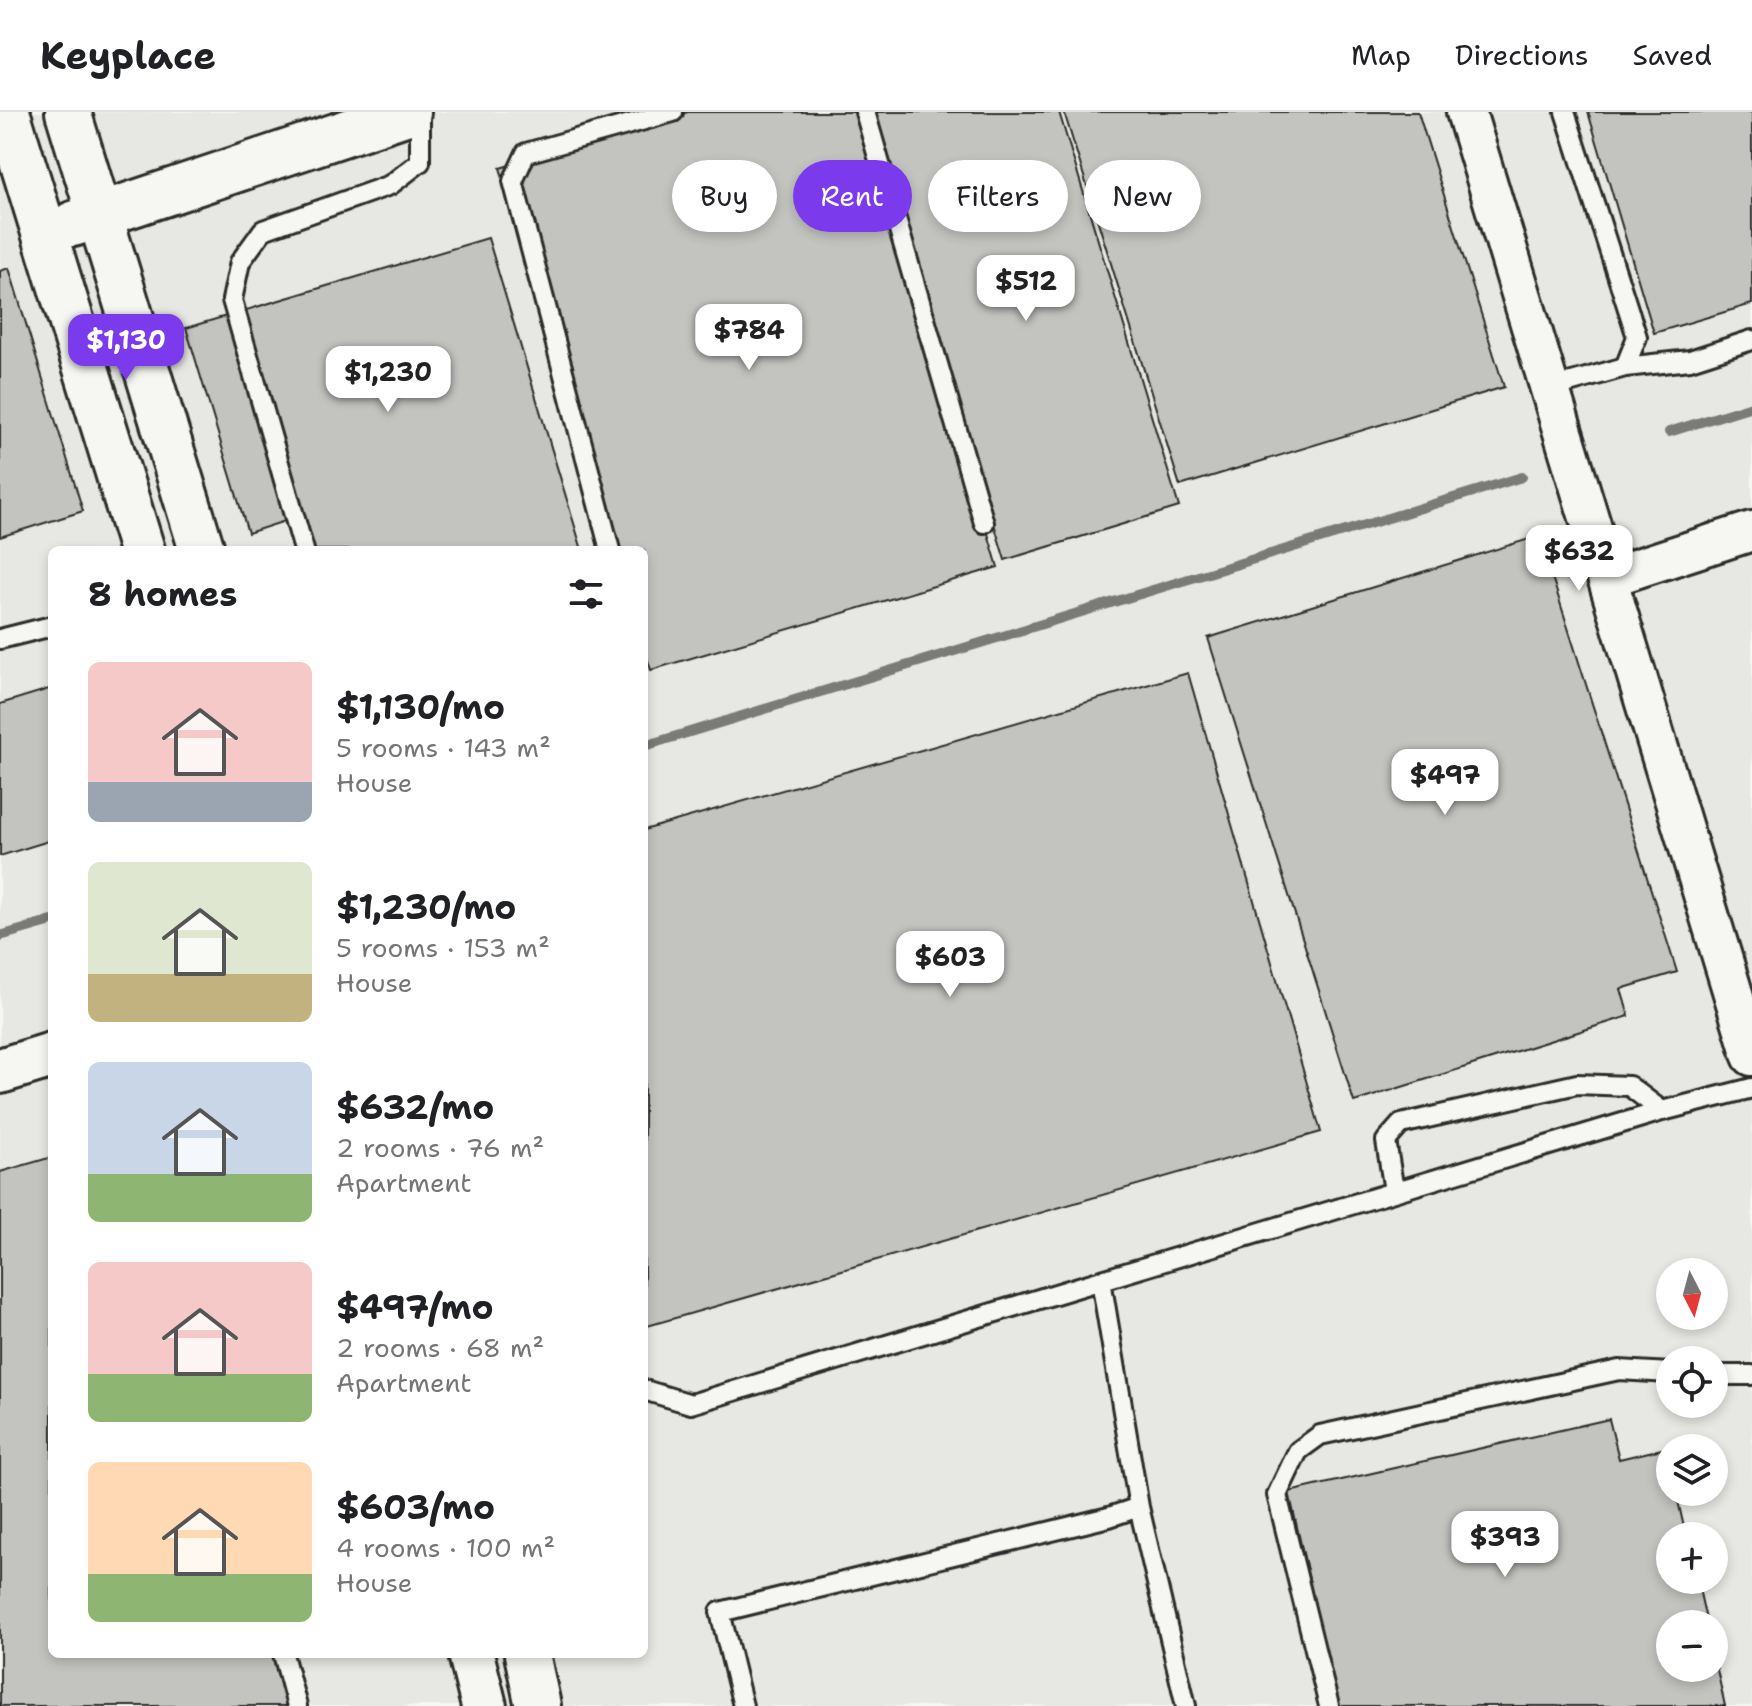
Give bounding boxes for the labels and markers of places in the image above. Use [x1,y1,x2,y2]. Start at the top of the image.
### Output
pin: $512 [979,255,1073,323]
pin: $784 [702,304,796,372]
pin: $1,130 [61,314,191,382]
pin: $1,230 [323,346,453,414]
pin: $632 [1532,525,1626,593]
pin: $497 [1398,749,1492,817]
pin: $603 [903,931,997,999]
pin: $393 [1458,1511,1552,1579]

